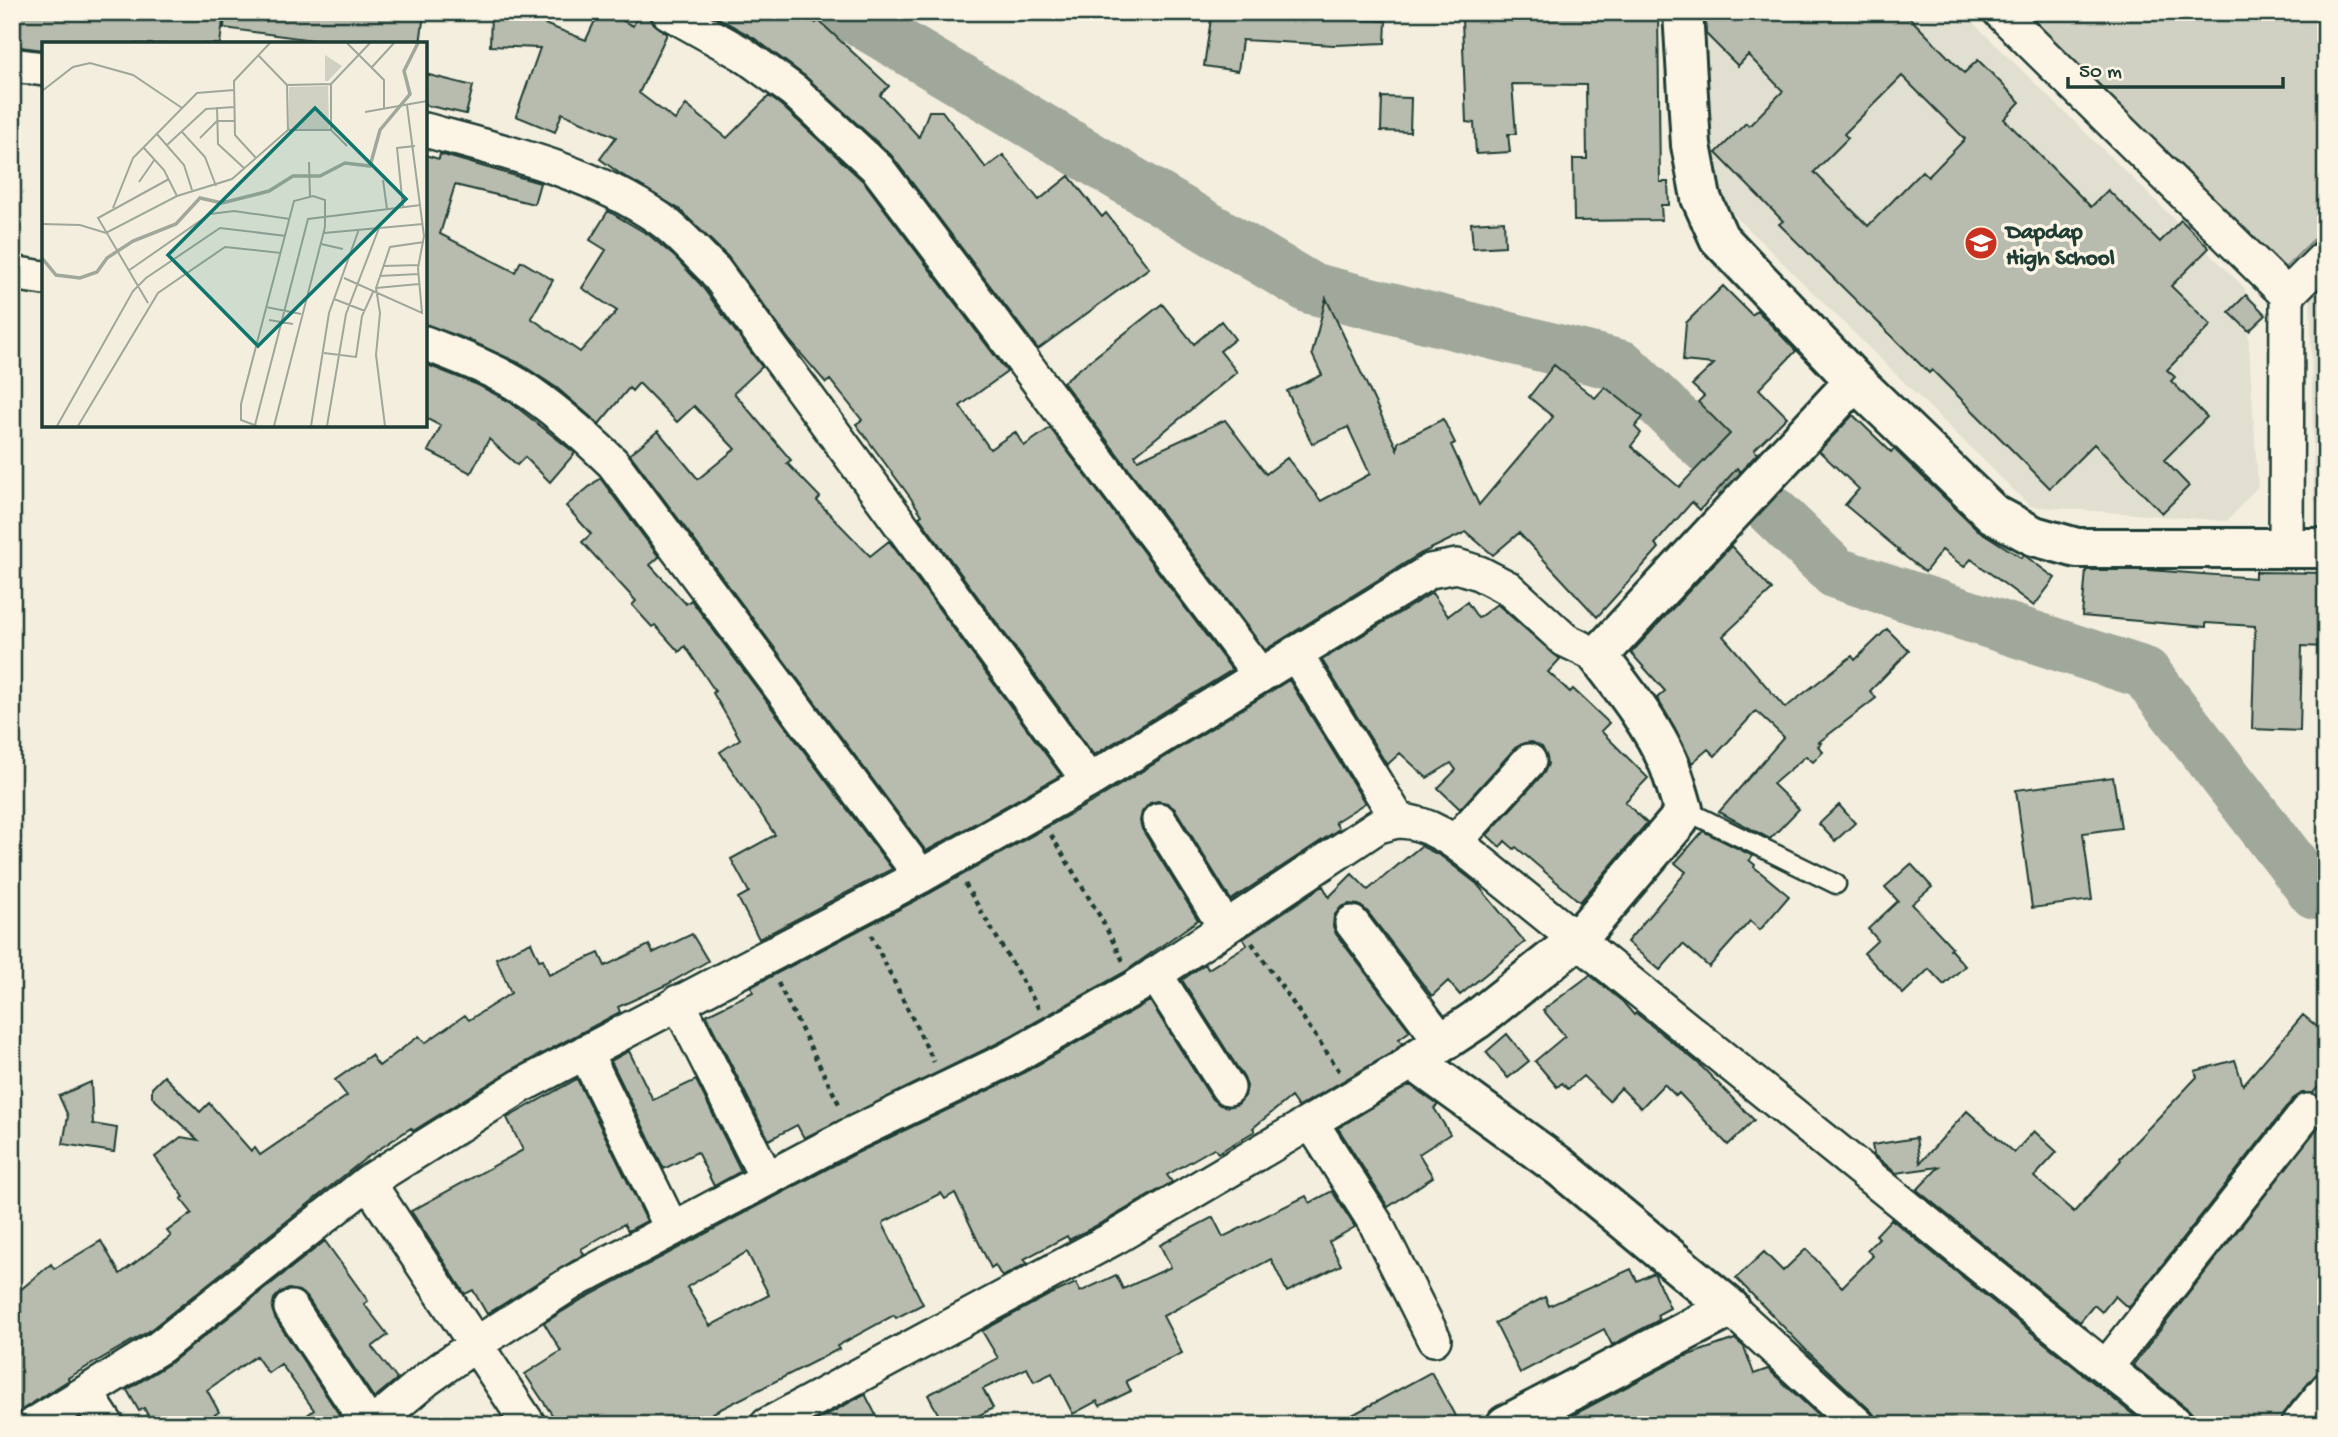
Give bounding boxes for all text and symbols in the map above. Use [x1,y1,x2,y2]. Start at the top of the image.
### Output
inset map [42,42,427,427]
scale bar [2068,46,2284,90]
text: 50 m [2079,61,2122,86]
place label: Dapdap High School [2004,220,2115,273]
school or university icon: Dapdap High School [1962,224,2000,262]

